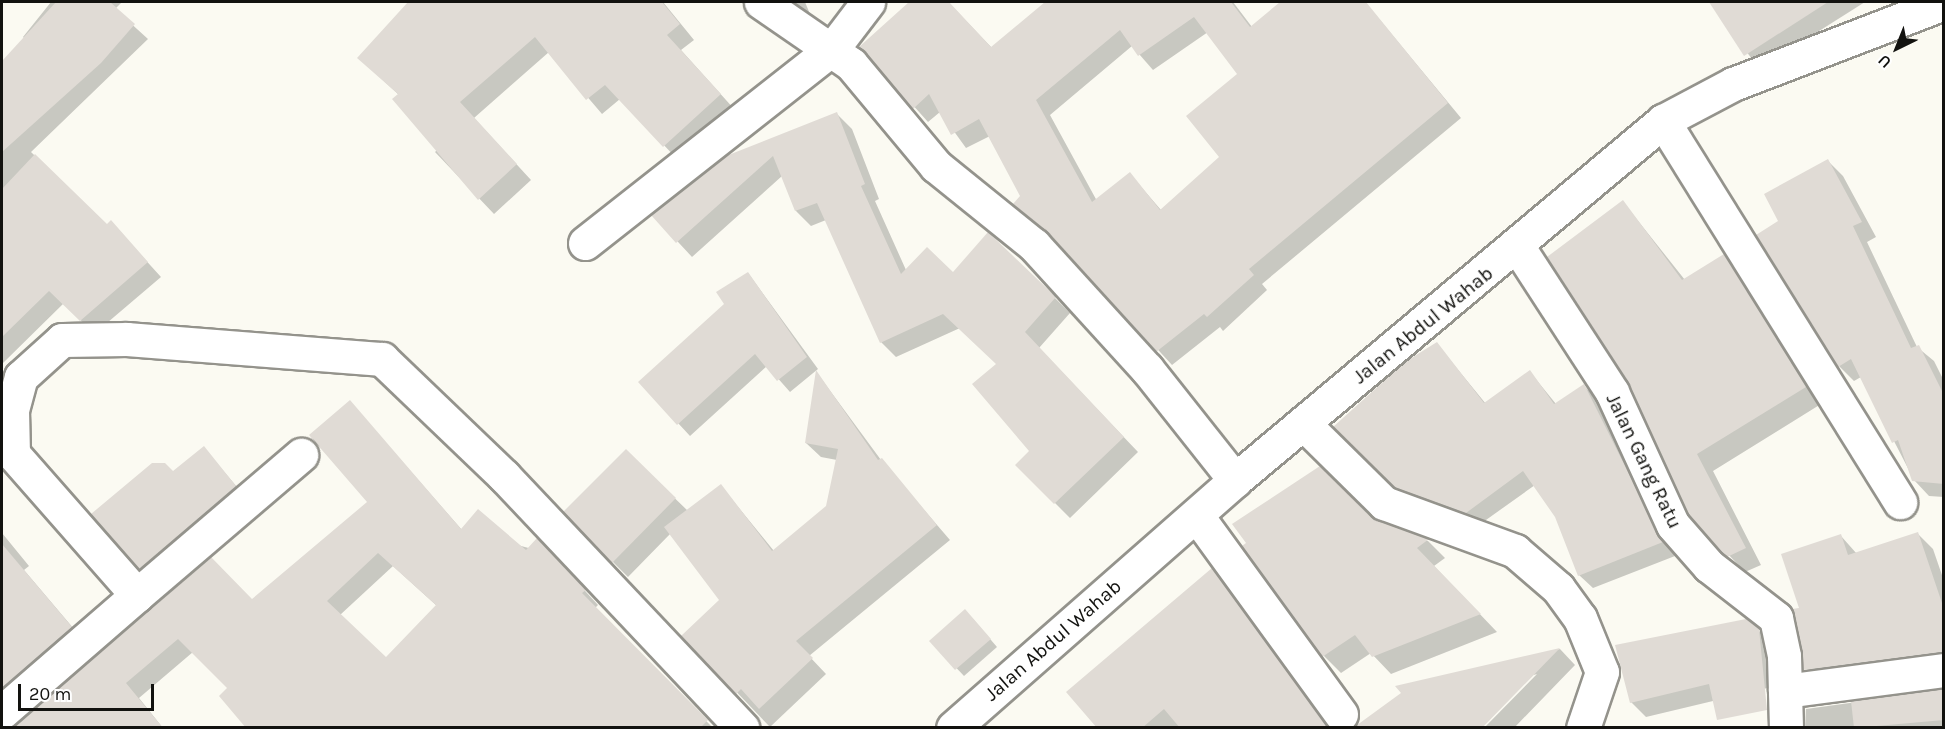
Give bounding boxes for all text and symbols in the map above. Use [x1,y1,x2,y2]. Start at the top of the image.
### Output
north arrow [1867,18,1927,78]
text: U [1874,51,1895,72]
street label: Jalan Abdul Wahab [1348,261,1498,389]
street label: Jalan Gang Ratu [1601,389,1687,533]
street label: Jalan Abdul Wahab [980,574,1126,706]
scale bar [21,672,158,710]
text: 20 m [29,683,71,705]

